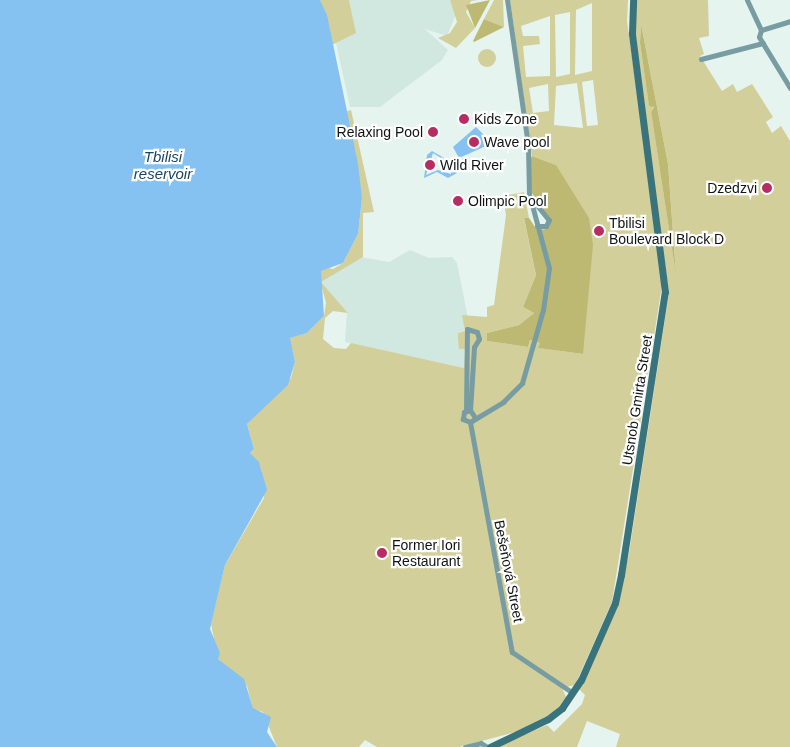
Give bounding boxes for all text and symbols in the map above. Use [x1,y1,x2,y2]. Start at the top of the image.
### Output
place label: Kids Zone [474,111,537,127]
marker: Kids Zone [458,113,470,125]
place label: Relaxing Pool [337,124,423,140]
marker: Relaxing Pool [427,126,439,138]
place label: Wave pool [484,134,550,150]
marker: Wave pool [468,136,480,148]
water label: Tbilisi reservoir [134,147,192,182]
place label: Wild River [440,157,504,173]
marker: Wild River [424,159,436,171]
place label: Dzedzvi [707,180,757,196]
marker: Dzedzvi [761,182,773,194]
place label: Olimpic Pool [468,193,547,209]
marker: Olimpic Pool [452,195,464,207]
place label: Tbilisi Boulevard Block D [609,215,724,248]
marker: Tbilisi Boulevard Block D [593,225,605,237]
street label: Utsnob Gmirta Street [618,334,656,466]
street label: Bešeňová Street [491,519,527,623]
place label: Former Iori Restaurant [392,537,460,570]
marker: Former Iori Restaurant [376,547,388,559]

